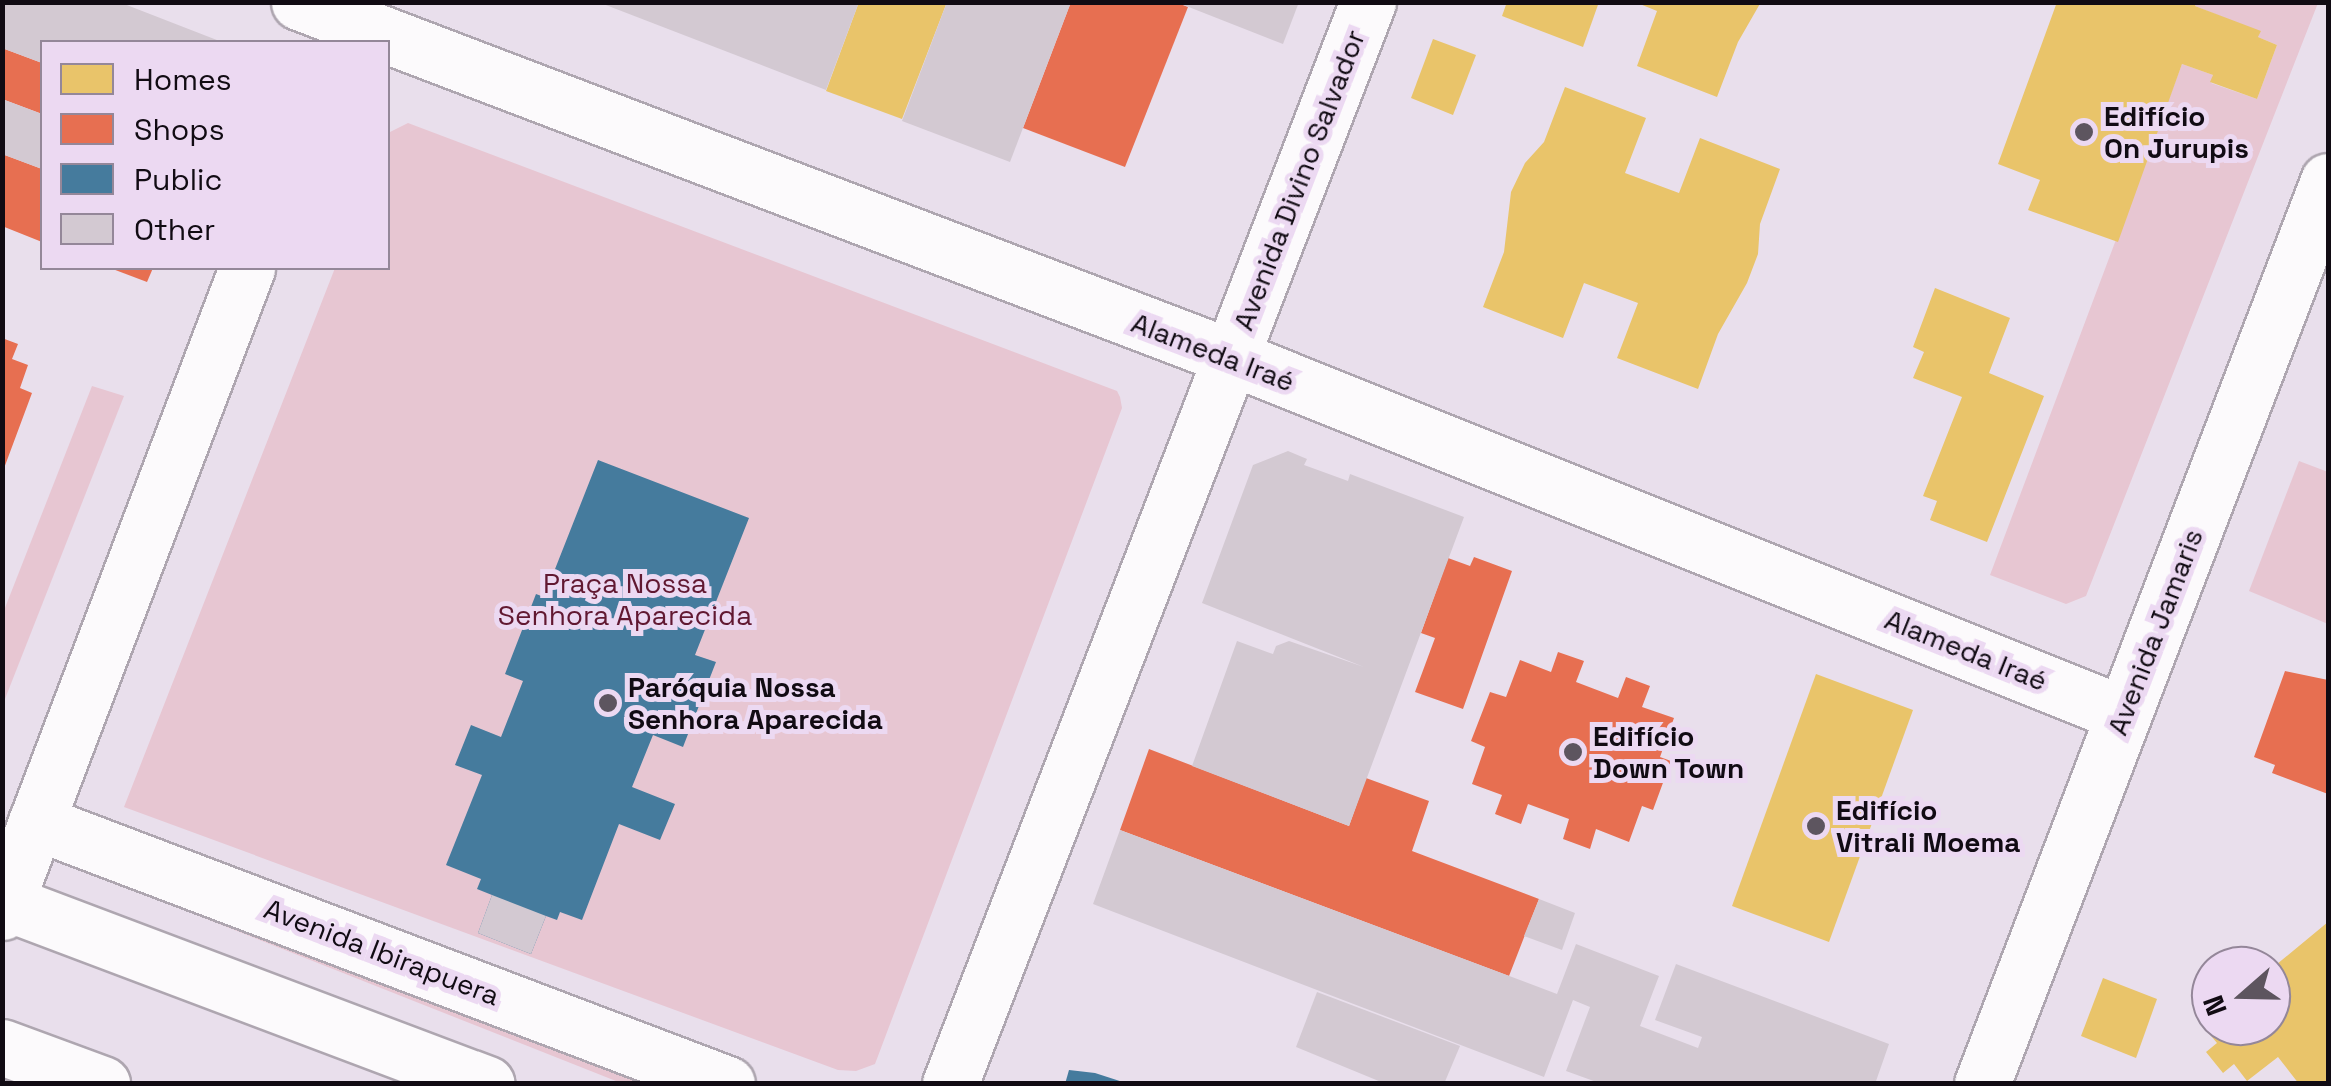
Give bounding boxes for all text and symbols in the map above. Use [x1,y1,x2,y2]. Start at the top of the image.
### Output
street label: Avenida Divino Salvador [1226,25,1372,335]
legend [40,40,390,270]
text: Homes [134,60,232,99]
place label: Edifício On Jurupis [2104,99,2249,165]
text: Shops [134,110,224,149]
marker: Edifício On Jurupis [2073,121,2095,143]
text: Public [134,160,222,199]
text: Other [134,210,215,249]
street label: Alameda Iraé [1127,306,1299,398]
street label: Avenida Jamaris [2100,524,2210,740]
park label: Praça Nossa Senhora Aparecida [498,566,752,632]
street label: Alameda Iraé [1880,602,2052,698]
place label: Paróquia Nossa Senhora Aparecida [628,670,883,736]
marker: Paróquia Nossa Senhora Aparecida [597,692,619,714]
place label: Edifício Down Town [1593,719,1745,785]
marker: Edifício Down Town [1562,741,1584,763]
place label: Edifício Vitrali Moema [1836,793,2021,859]
marker: Edifício Vitrali Moema [1805,815,1827,837]
street label: Avenida Ibirapuera [260,892,504,1012]
north arrow [2191,946,2291,1046]
text: N [2195,991,2235,1021]

